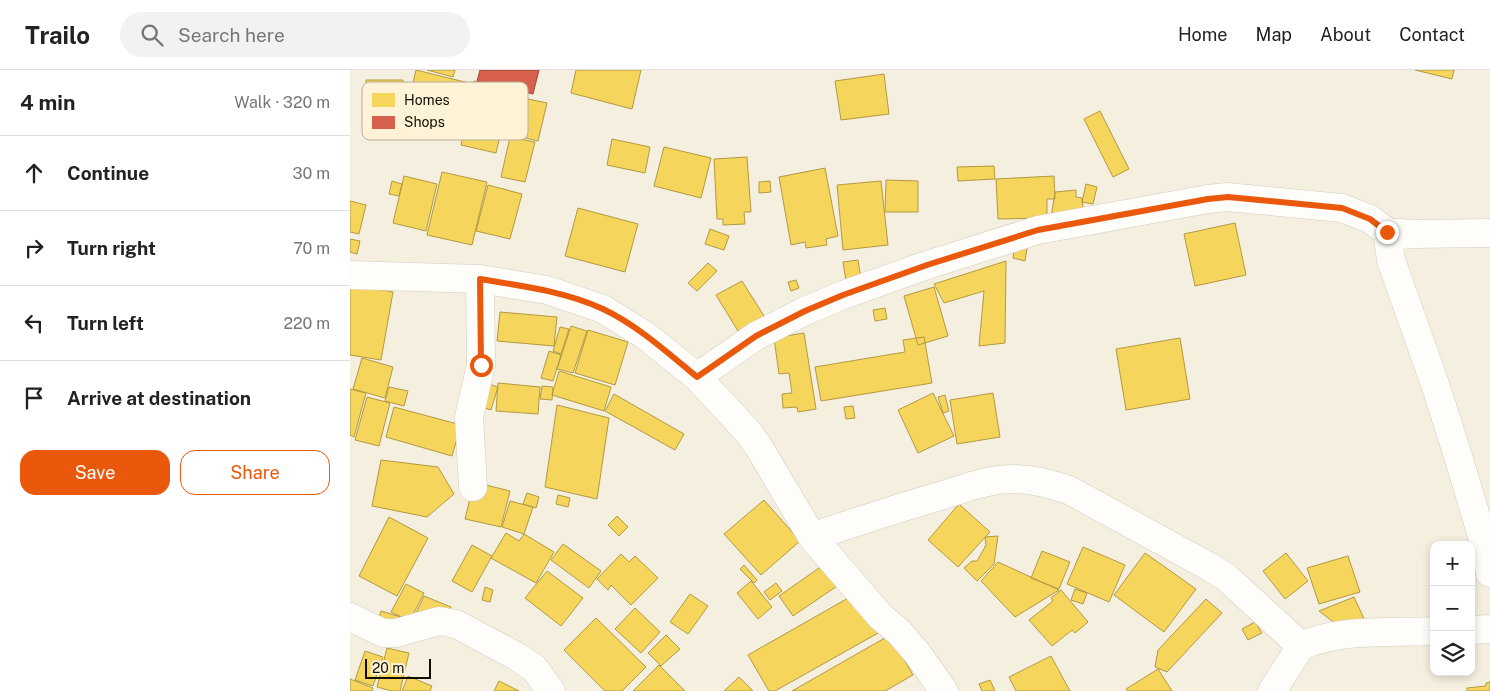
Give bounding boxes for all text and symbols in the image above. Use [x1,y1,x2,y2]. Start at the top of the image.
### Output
search box [120,12,470,57]
text: Trailo [25,21,90,49]
icon: search [138,21,166,49]
text: Search here [178,24,285,46]
text: Home [1178,24,1228,45]
text: Map [1256,24,1292,45]
text: About [1320,24,1371,45]
text: Contact [1399,24,1465,45]
legend [362,82,528,140]
text: 4 min [20,90,75,115]
text: Homes [404,92,450,108]
text: Walk · 320 m [234,93,330,112]
text: Shops [404,114,445,130]
icon: ahead [20,159,48,187]
text: Continue [67,162,149,184]
text: 30 m [293,164,330,183]
route end [1376,221,1399,244]
icon: right [20,234,48,262]
text: Turn right [67,237,156,259]
text: 70 m [293,239,330,258]
icon: left [20,309,48,337]
text: Turn left [67,312,144,334]
text: 220 m [283,314,330,333]
route start [470,354,493,377]
icon: arrive [20,384,48,412]
text: Arrive at destination [67,387,251,409]
button: Save [20,450,170,495]
button: Share [180,450,330,495]
map controls [1430,541,1475,676]
button: + [1430,541,1475,586]
button: − [1430,586,1475,631]
button: layers [1430,631,1475,676]
scale bar [365,656,431,679]
text: 20 m [372,660,404,676]

